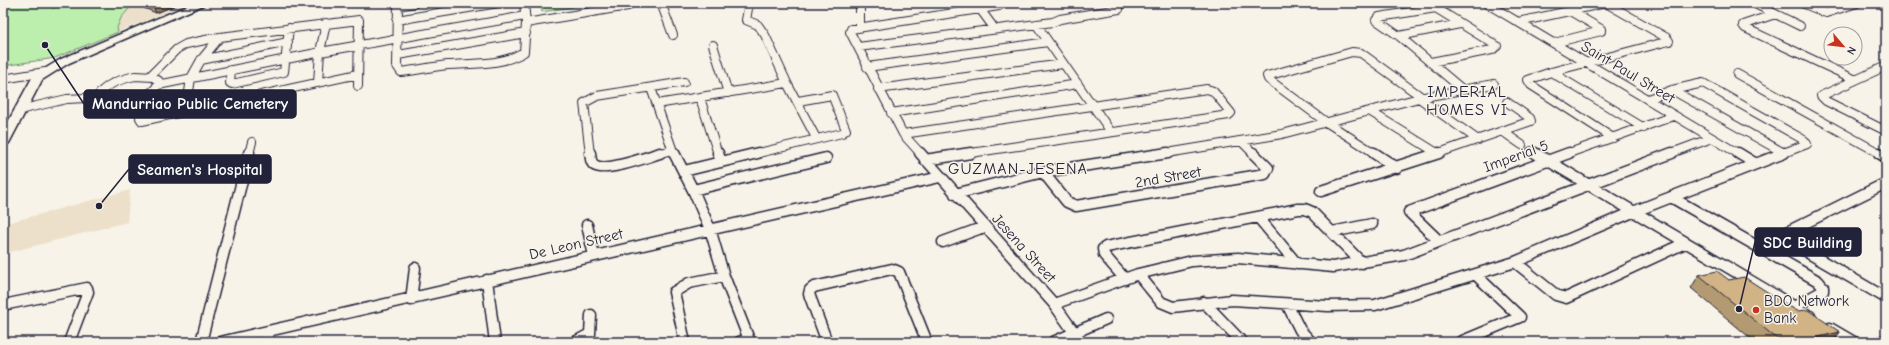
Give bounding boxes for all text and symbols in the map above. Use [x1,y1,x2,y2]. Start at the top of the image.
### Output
north arrow [1823,26,1863,66]
street label: Saint Paul Street [1578,37,1679,107]
text: N [1844,44,1859,57]
district label: IMPERIAL HOMES VI [1426,83,1508,119]
callout: Mandurriao Public Cemetery [84,90,296,118]
text: Mandurriao Public Cemetery [92,95,289,113]
street label: Imperial 5 [1481,136,1551,176]
callout: Seamen's Hospital [129,155,271,183]
district label: GUZMAN-JESENA [948,160,1088,178]
text: Seamen's Hospital [137,161,263,179]
street label: 2nd Street [1134,162,1203,192]
street label: Jesena Street [988,210,1060,287]
street label: De Leon Street [527,224,625,264]
callout: SDC Building [1755,228,1861,256]
text: SDC Building [1763,234,1853,252]
place label: BDO Network Bank [1764,292,1850,327]
marker: BDO Network Bank [1751,305,1761,315]

